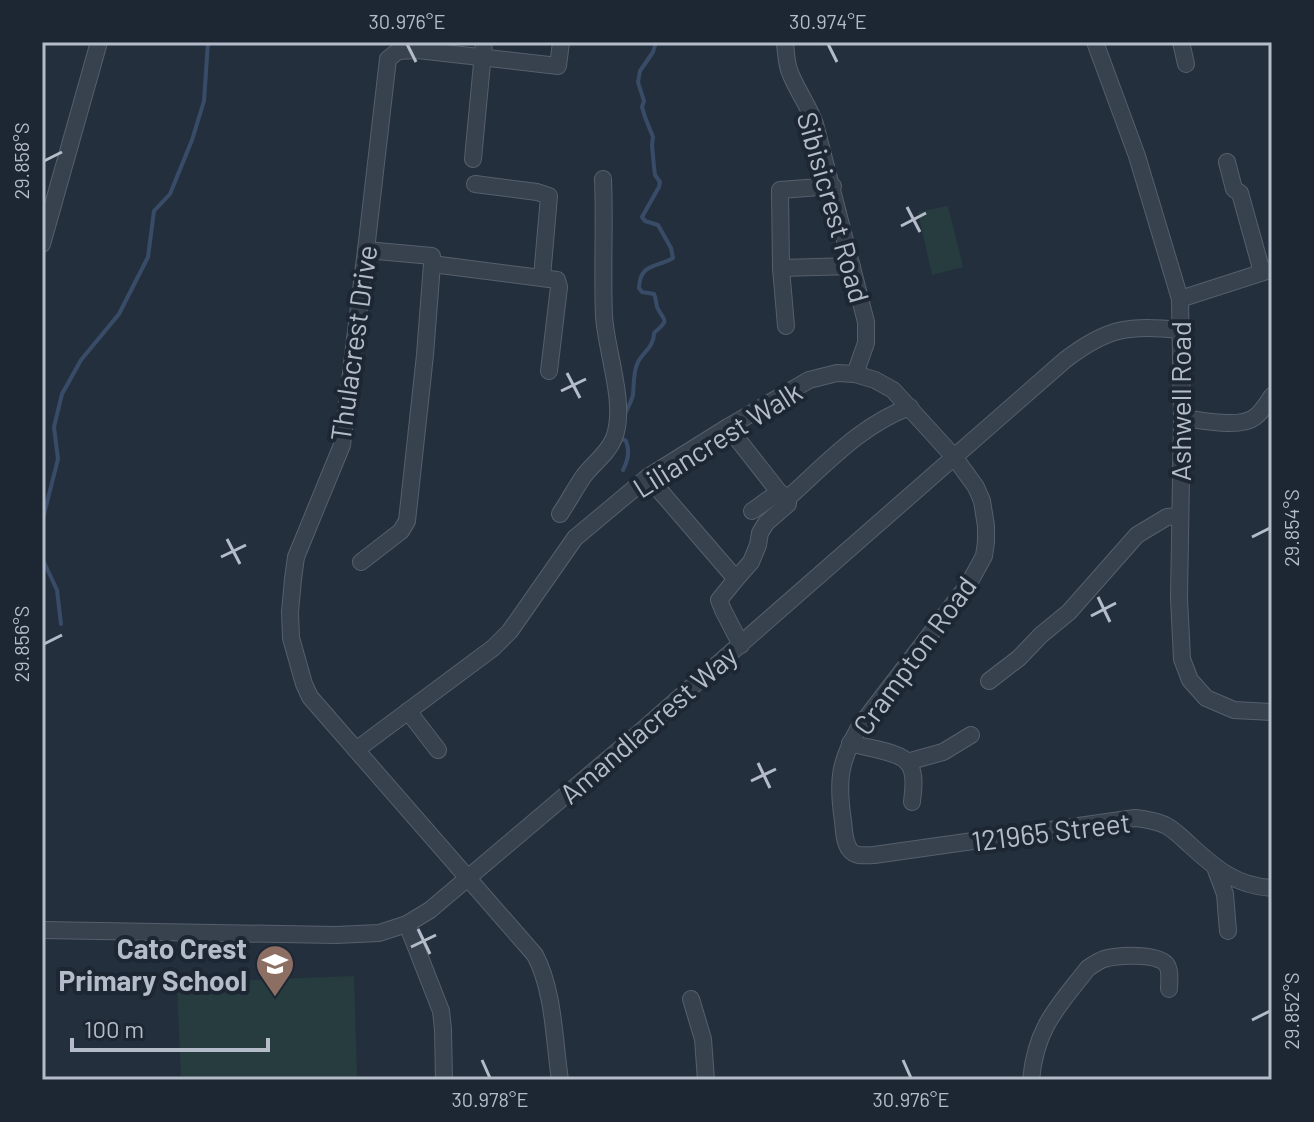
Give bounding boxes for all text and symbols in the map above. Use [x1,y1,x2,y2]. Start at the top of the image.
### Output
text: 30.976°E [368,9,446,33]
text: 30.974°E [789,9,867,33]
street label: Sibisicrest Road [791,108,877,306]
text: 29.858°S [9,122,33,200]
street label: Thulacrest Drive [322,243,384,443]
street label: Ashwell Road [1163,321,1197,481]
street label: Liliancrest Walk [626,374,808,504]
text: 29.854°S [1279,489,1303,567]
street label: Crampton Road [845,569,983,741]
text: 29.856°S [9,606,33,683]
street label: Amandlacrest Way [552,638,744,810]
street label: 121965 Street [970,804,1132,858]
place label: Cato Crest Primary School [59,931,247,997]
school or university icon: Cato Crest Primary School [254,943,296,998]
text: 29.852°S [1279,972,1303,1050]
scale bar [72,1002,268,1052]
text: 100 m [84,1014,144,1043]
text: 30.978°E [451,1087,529,1111]
text: 30.976°E [872,1087,950,1111]

